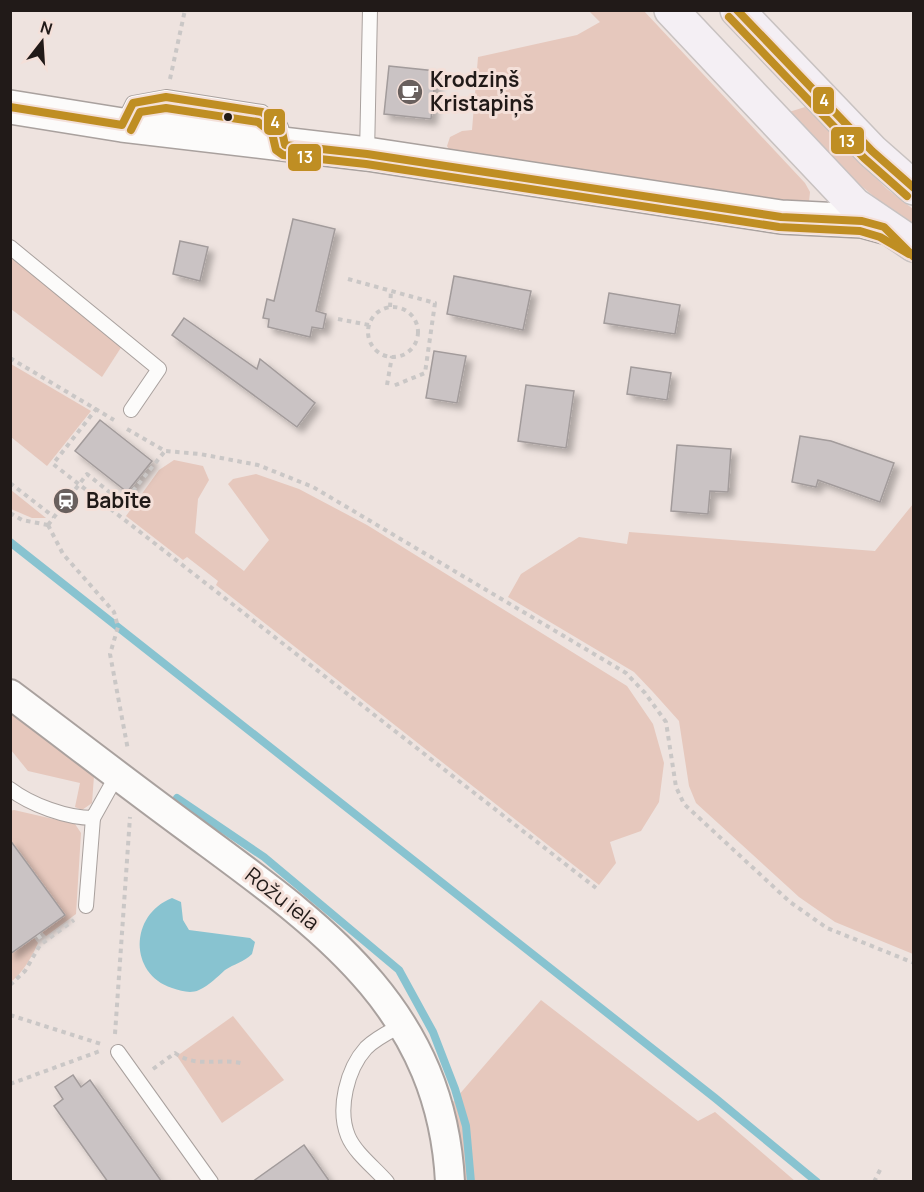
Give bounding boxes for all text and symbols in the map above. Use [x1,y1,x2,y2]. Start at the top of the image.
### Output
north arrow [12,12,72,72]
text: N [38,15,55,40]
place label: Krodziņš Kristapiņš [430,65,534,118]
cafe icon: Krodziņš Kristapiņš [395,77,425,107]
line badge: 4 [812,86,835,115]
text: 4 [819,89,829,111]
line badge: 4 [263,108,286,136]
unlabelled marker [222,111,234,123]
text: 4 [270,111,280,133]
line badge: 13 [830,126,865,155]
text: 13 [839,130,855,152]
line badge: 13 [287,143,322,172]
text: 13 [297,146,313,168]
station icon: Babīte [51,486,81,516]
place label: Babīte [86,486,151,514]
street label: Rožu iela [240,860,325,936]

